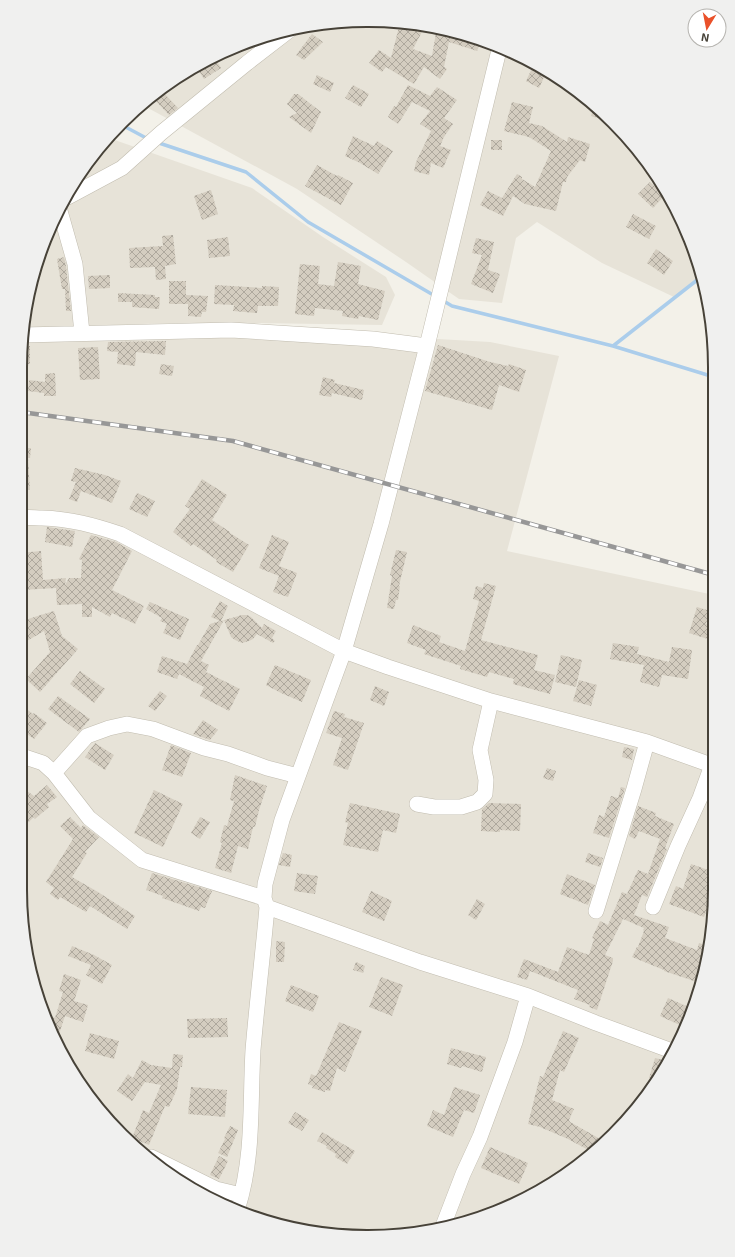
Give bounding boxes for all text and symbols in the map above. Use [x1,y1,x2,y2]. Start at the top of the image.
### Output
north arrow [687,8,727,48]
text: N [700,31,710,45]

